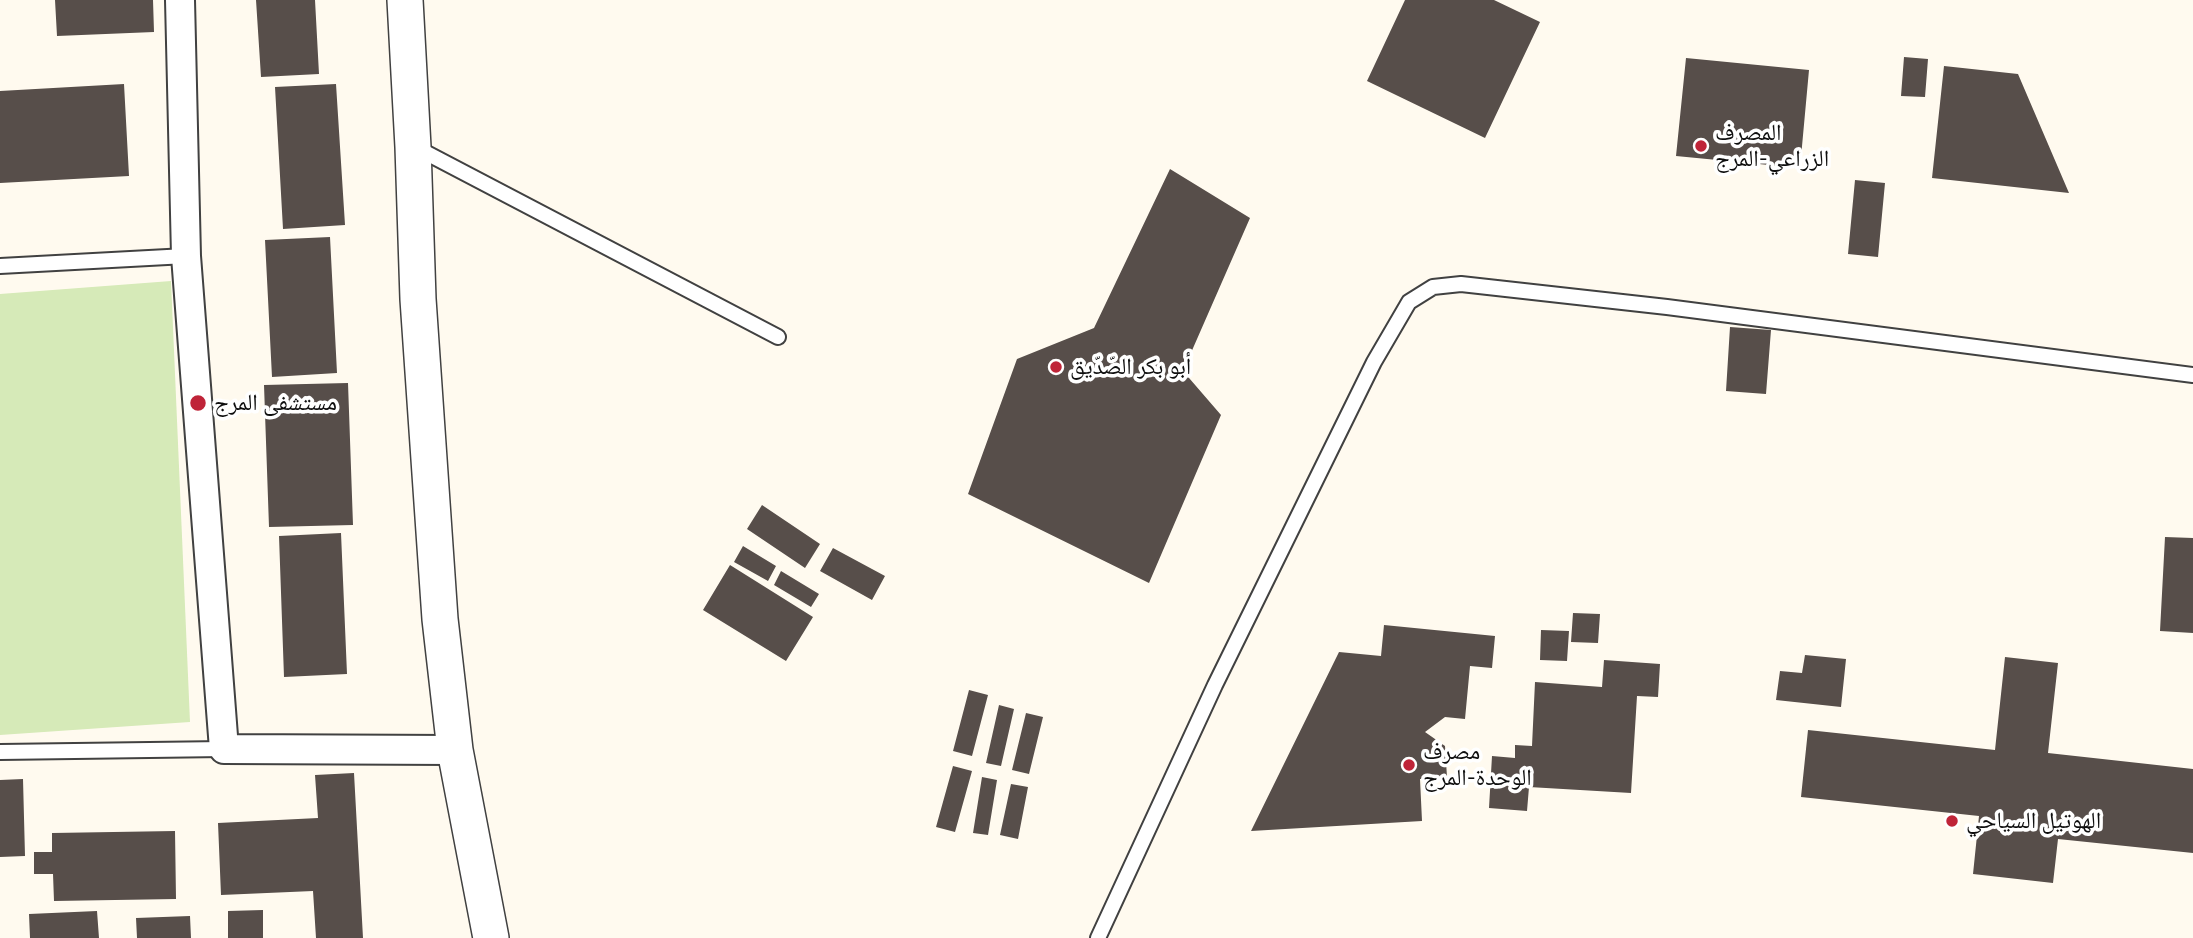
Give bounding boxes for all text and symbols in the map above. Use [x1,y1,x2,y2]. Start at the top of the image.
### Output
place label: المصرف الزراعي-المرج [1715,119,1829,173]
marker: المصرف الزراعي-المرج [1693,138,1709,154]
place label: أبو بكر الصّدّيق [1070,353,1191,381]
marker: أبو بكر الصّدّيق [1048,359,1064,375]
place label: مستشفى المرج [214,389,337,417]
marker: مستشفى المرج [188,393,208,413]
place label: مصرف الوحدة-المرج [1423,738,1532,792]
marker: مصرف الوحدة-المرج [1401,757,1417,773]
place label: الهوتيل السياحي [1966,807,2101,835]
marker: الهوتيل السياحي [1944,813,1960,829]

